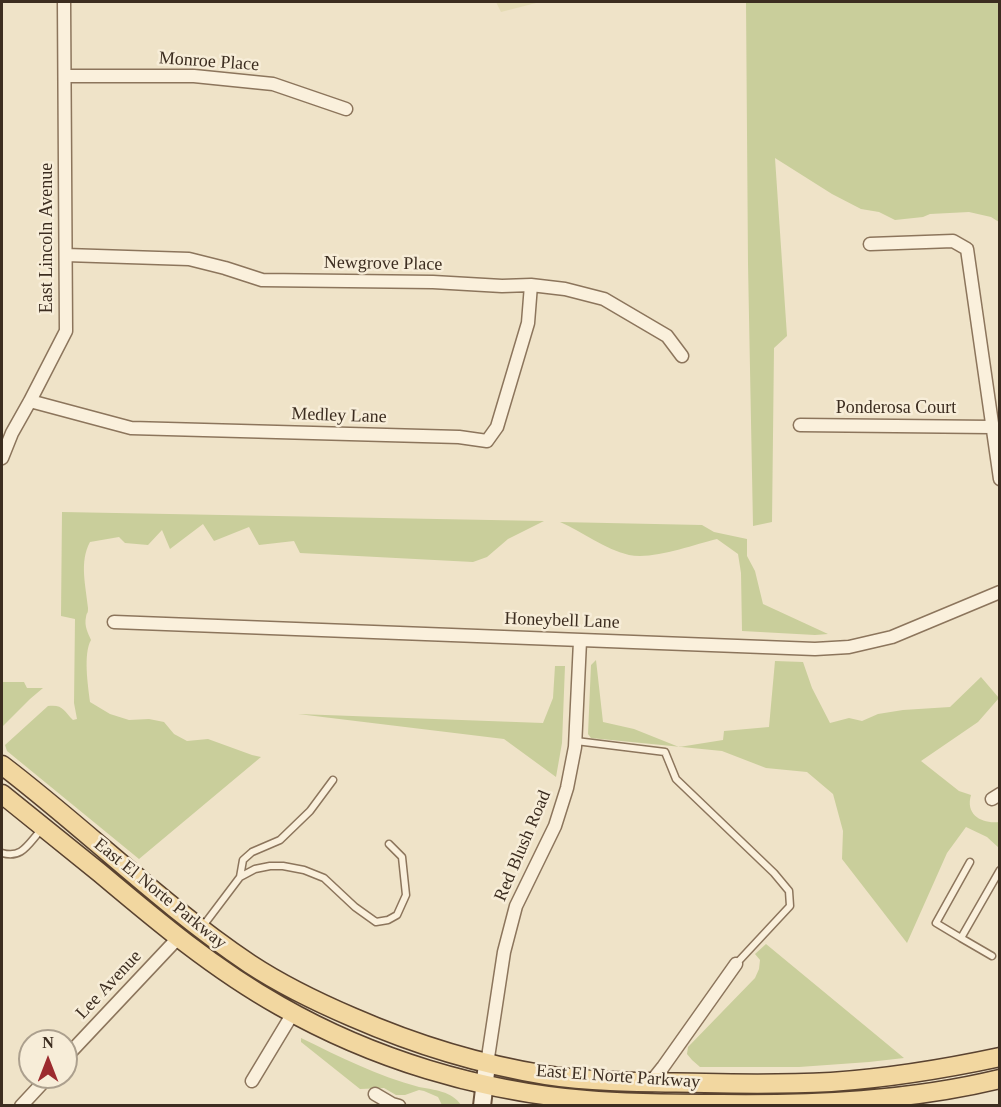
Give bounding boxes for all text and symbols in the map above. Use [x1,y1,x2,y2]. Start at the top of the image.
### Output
street label: Monroe Place [158,48,260,76]
street label: East Lincoln Avenue [36,163,58,313]
street label: Newgrove Place [324,252,442,276]
street label: Ponderosa Court [836,397,956,419]
street label: Medley Lane [291,404,387,428]
street label: Honeybell Lane [504,608,620,634]
street label: Red Blush Road [490,787,556,905]
street label: East El Norte Parkway [89,834,231,954]
street label: Lee Avenue [72,946,146,1024]
north arrow [18,1029,78,1089]
text: N [42,1034,54,1051]
street label: East El Norte Parkway [535,1060,701,1094]

